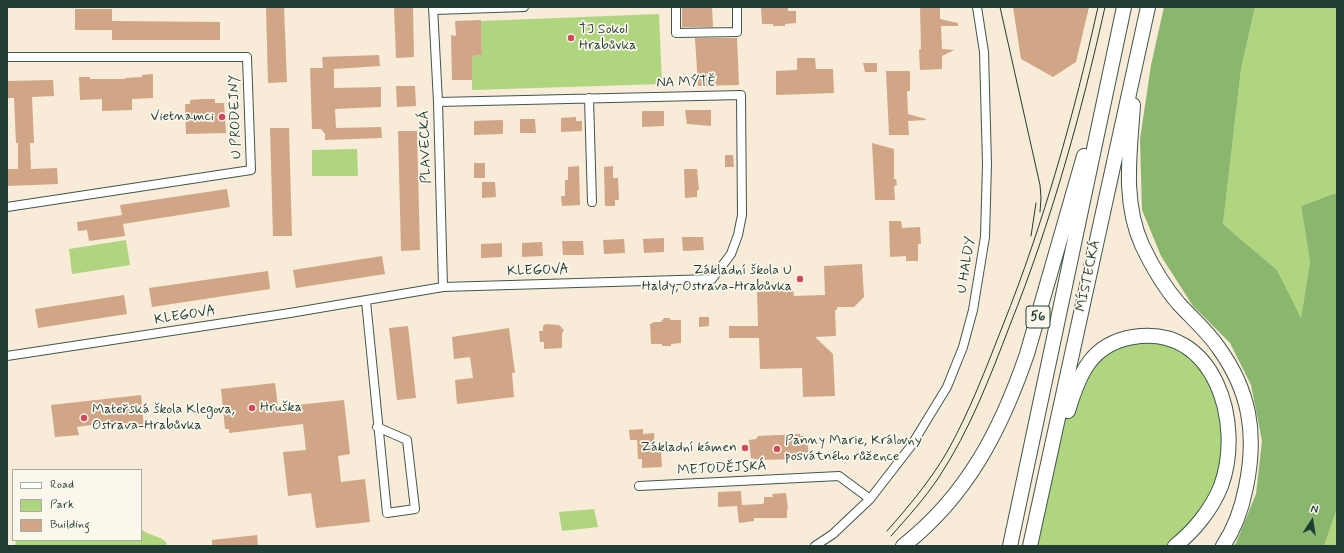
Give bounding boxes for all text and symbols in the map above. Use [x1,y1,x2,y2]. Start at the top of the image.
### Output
place label: TJ Sokol Hrabůvka [579,22,637,54]
marker: TJ Sokol Hrabůvka [566,33,576,43]
street label: NA MÝTĚ [656,74,716,92]
street label: U PRODEJNY [226,75,246,159]
place label: Vietnamci [150,109,214,125]
street label: PLAVECKÁ [416,110,436,184]
marker: Vietnamci [217,112,227,122]
street label: U HALDY [954,235,980,295]
street label: MÍSTECKÁ [1073,239,1105,313]
street label: KLEGOVA [507,262,569,280]
place label: Základní škola U Haldy, Ostrava-Hrabůvka [642,263,792,296]
marker: Základní škola U Haldy, Ostrava-Hrabůvka [795,274,805,284]
street label: KLEGOVA [153,303,217,329]
road number: 56 [1026,306,1050,328]
place label: Hruška [260,400,302,416]
place label: Mateřská škola Klegova, Ostrava-Hrabůvka [92,402,235,434]
marker: Hruška [247,403,257,413]
marker: Mateřská škola Klegova, Ostrava-Hrabůvka [79,413,89,423]
place label: Panny Marie, Královny posvátného růžence [785,433,922,466]
place label: Základní kámen [640,440,737,456]
marker: Základní kámen [740,443,750,453]
marker: Panny Marie, Královny posvátného růžence [772,444,782,454]
street label: METODĚJSKÁ [677,458,767,480]
legend [12,469,142,541]
text: Road [50,477,74,493]
text: Park [50,497,74,513]
north arrow [1292,501,1332,541]
text: N [1309,502,1320,517]
text: Building [50,517,90,533]

